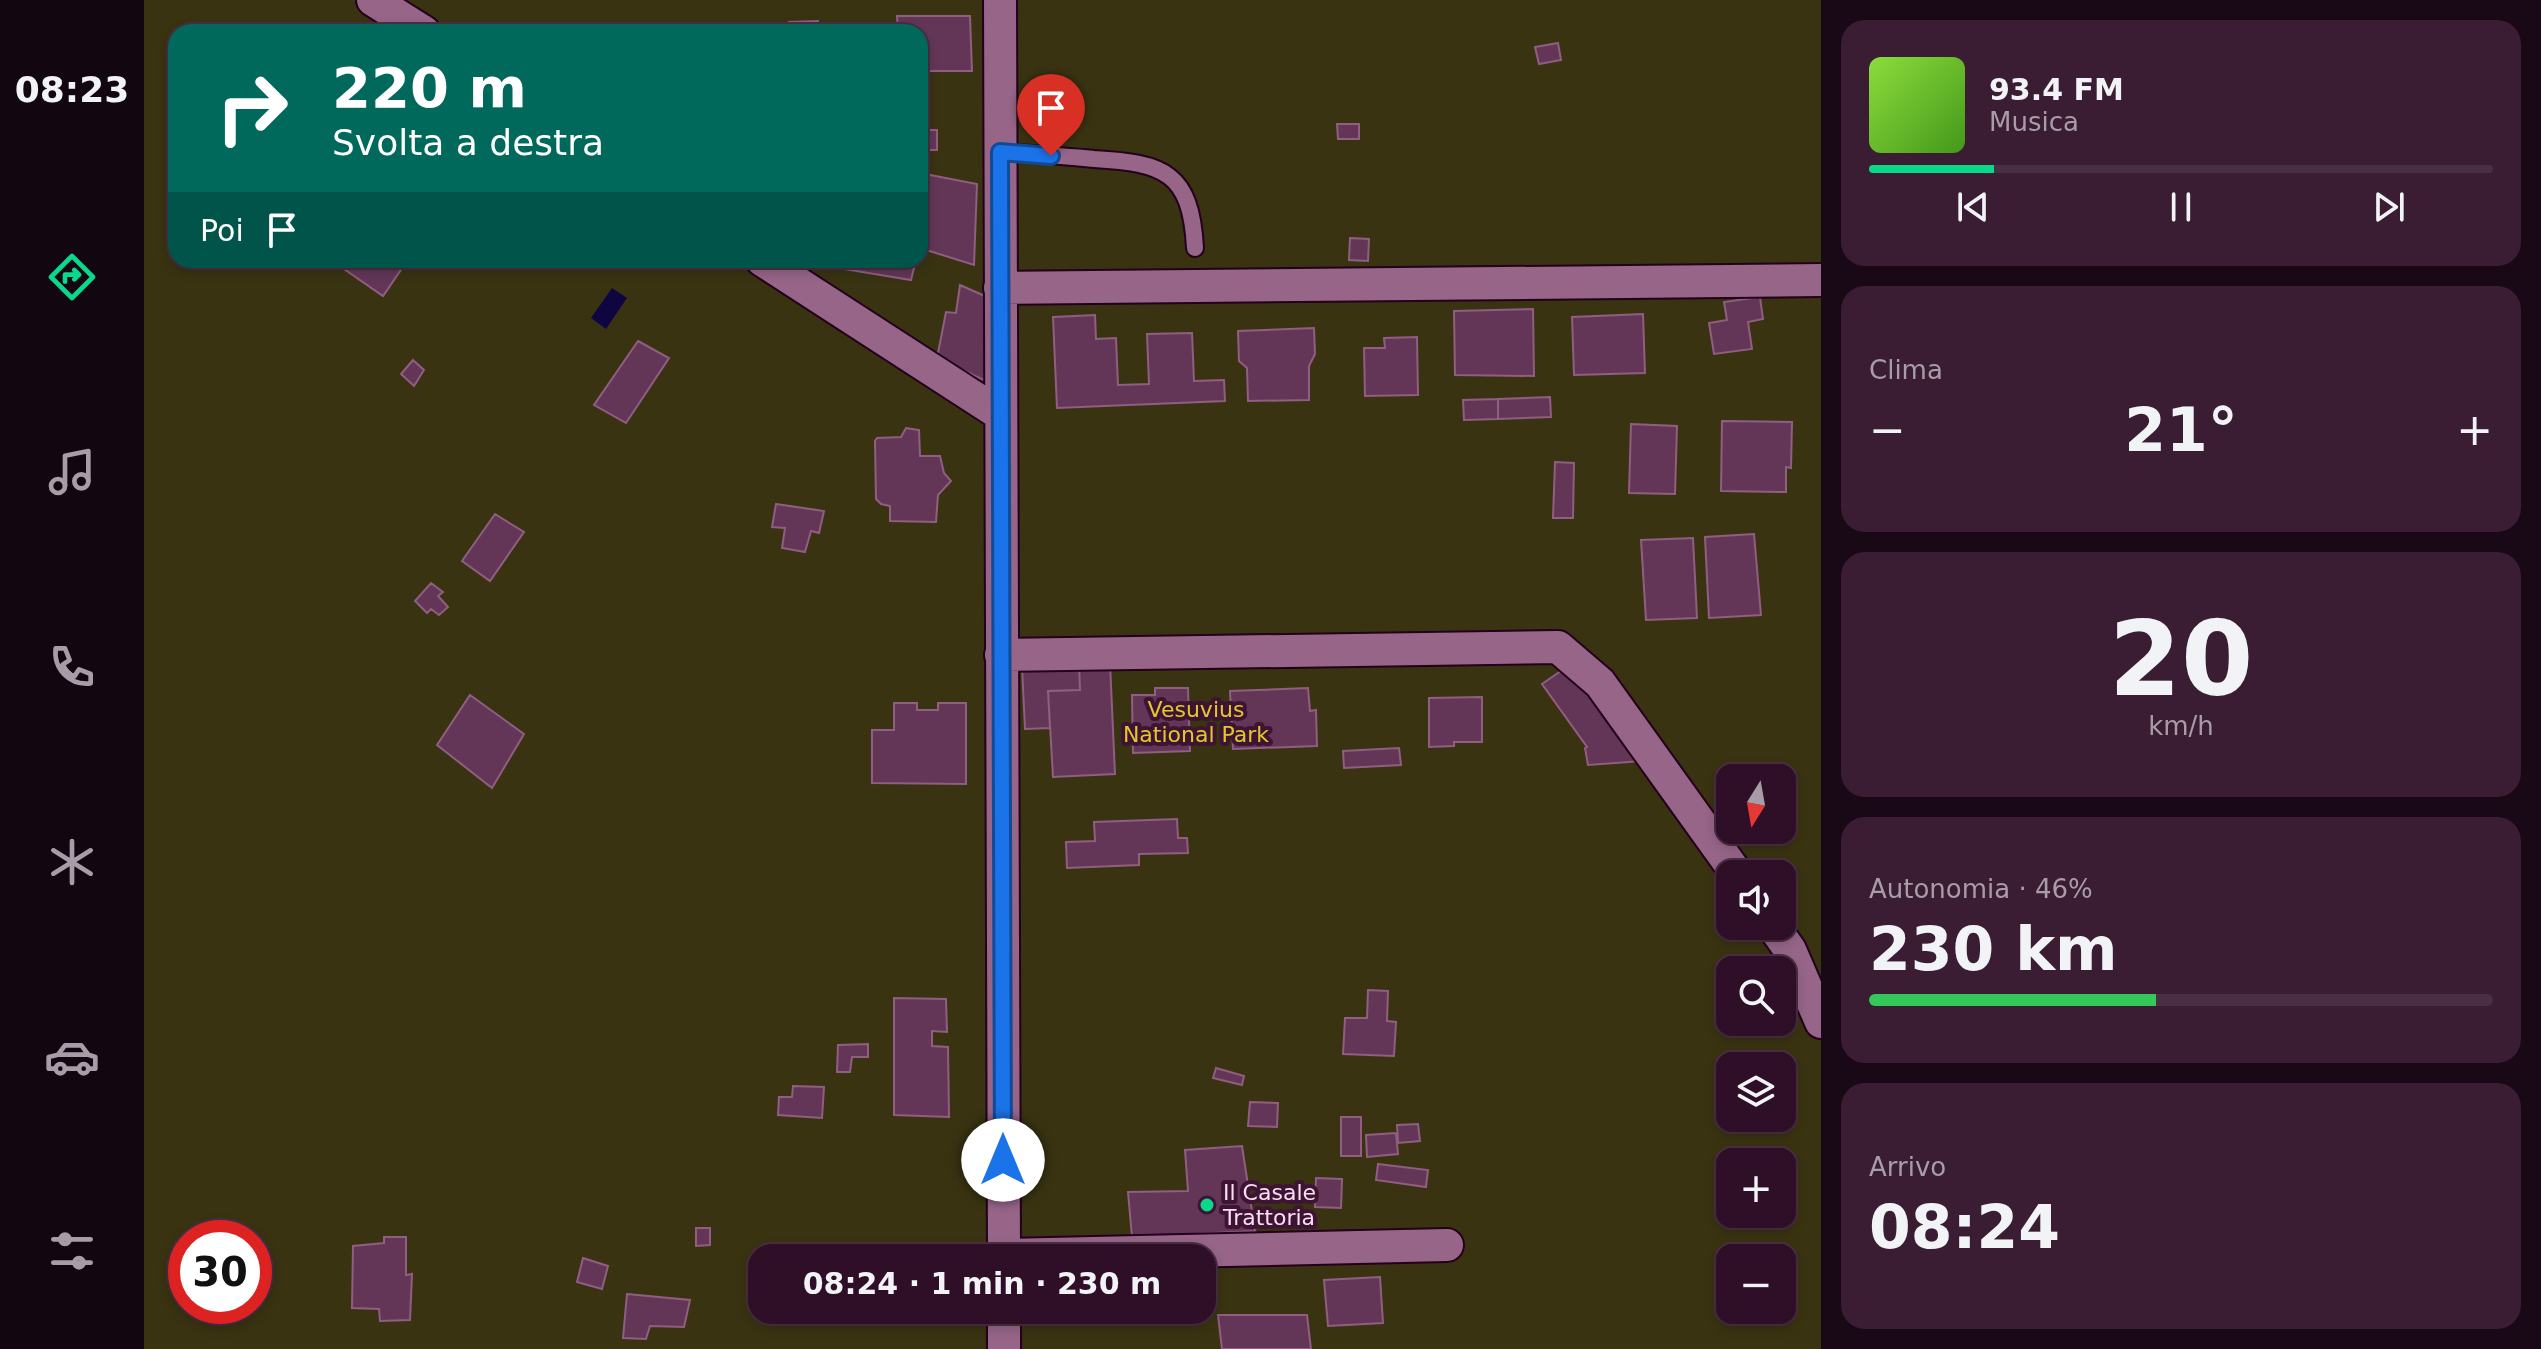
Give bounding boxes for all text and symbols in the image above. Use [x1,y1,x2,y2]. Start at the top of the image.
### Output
text: 220 m [332,55,527,120]
icon: right [200,56,304,160]
text: 08:23 [15,69,129,110]
text: 93.4 FM [1989,72,2124,107]
pin [1017,74,1085,156]
icon: arrive [1029,86,1073,130]
text: Musica [1989,107,2079,137]
text: Svolta a destra [332,122,604,163]
icon: previous [1951,185,1995,229]
icon: pause [2159,185,2203,229]
icon: next [2367,185,2411,229]
icon: arrive [260,208,304,252]
text: Poi [200,213,244,248]
icon: directions [44,249,100,305]
text: Clima [1869,355,1943,385]
text: 21° [2124,395,2238,465]
text: − [1869,404,1906,455]
text: + [2456,404,2493,455]
icon: music [44,444,100,500]
text: 20 [2109,598,2253,720]
icon: phone [44,639,100,695]
park label: Vesuvius National Park [1123,697,1269,747]
text: km/h [2148,711,2214,741]
north arrow [1716,764,1796,844]
map controls [1716,764,1796,1324]
icon: climate [44,834,100,890]
button: sound [1716,860,1796,940]
text: Autonomia · 46% [1869,874,2093,904]
text: 230 km [1869,914,2118,984]
button: search [1716,956,1796,1036]
icon: car [44,1029,100,1085]
button: layers [1716,1052,1796,1132]
position arrow [961,1118,1045,1202]
button: + [1716,1148,1796,1228]
text: Arrivo [1869,1152,1946,1182]
place label: Il Casale Trattoria [1222,1180,1316,1230]
text: 08:24 [1869,1192,2060,1262]
marker: Il Casale Trattoria [1198,1196,1216,1214]
speed limit sign: 30 [168,1220,272,1324]
icon: filters [44,1223,100,1279]
button: − [1716,1244,1796,1324]
text: 08:24 · 1 min · 230 m [803,1266,1161,1301]

